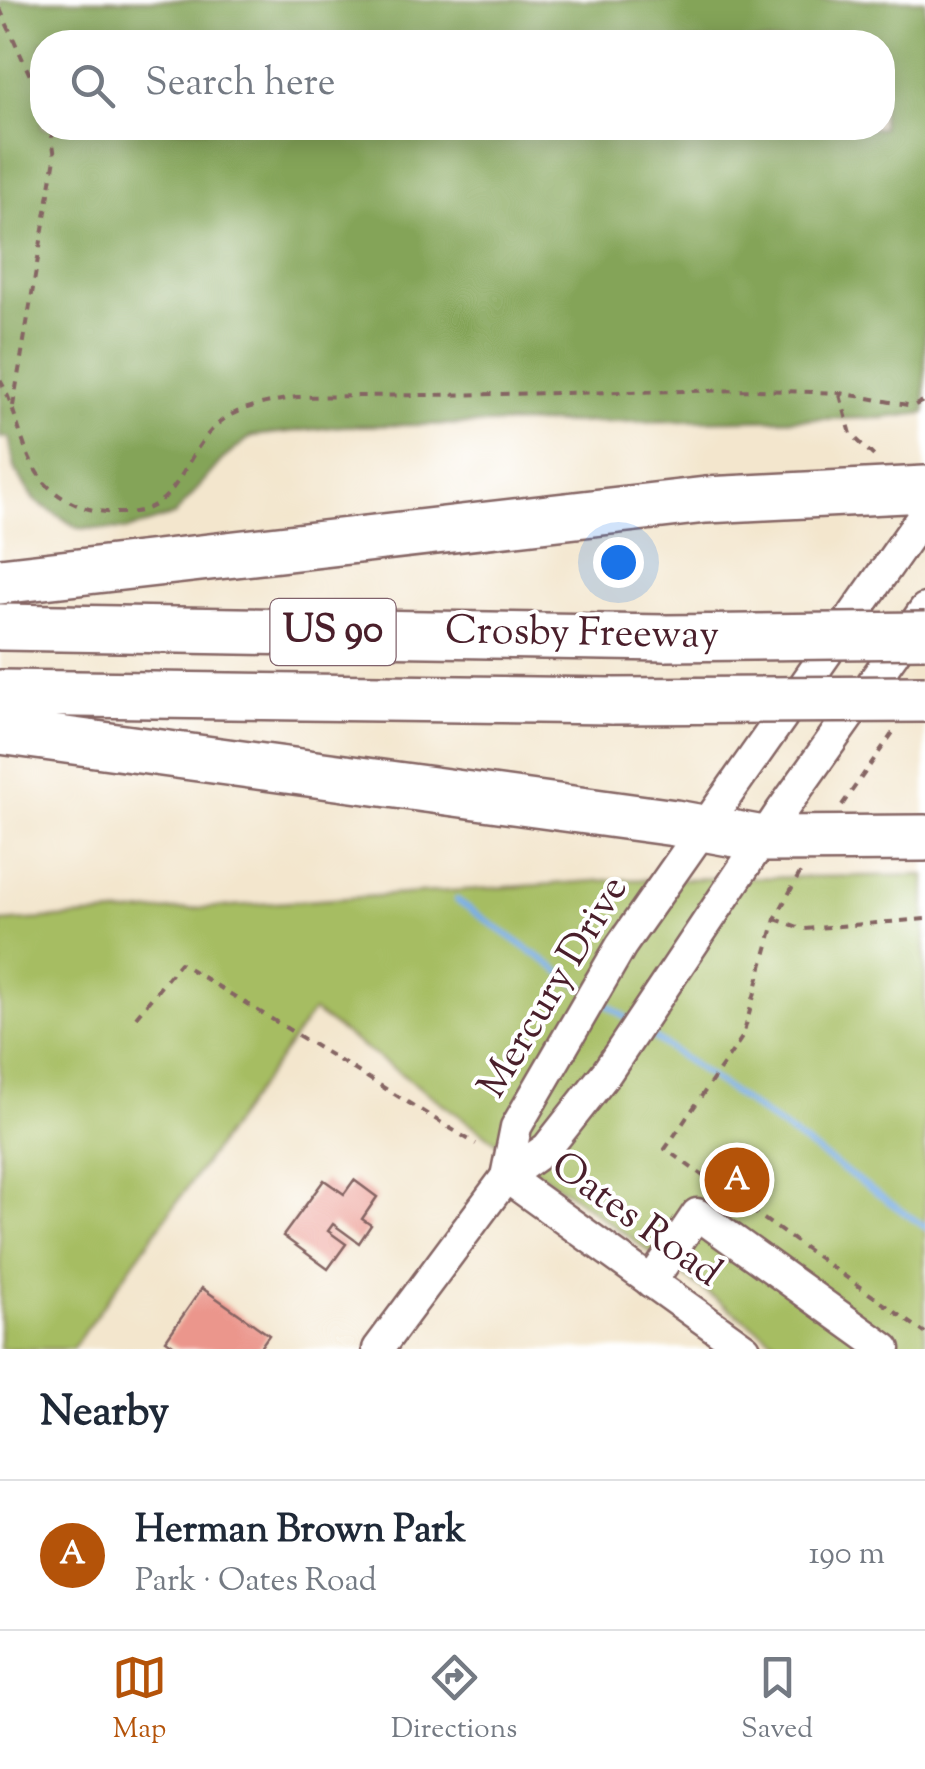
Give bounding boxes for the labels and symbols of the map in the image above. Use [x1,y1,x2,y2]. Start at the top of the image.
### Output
your location [593,537,644,588]
road number: US 90 [270,599,396,665]
street label: Crosby Freeway [445,604,720,666]
street label: Mercury Drive [466,866,644,1110]
street label: Oates Road [538,1140,732,1302]
pin: A [704,1142,770,1218]

